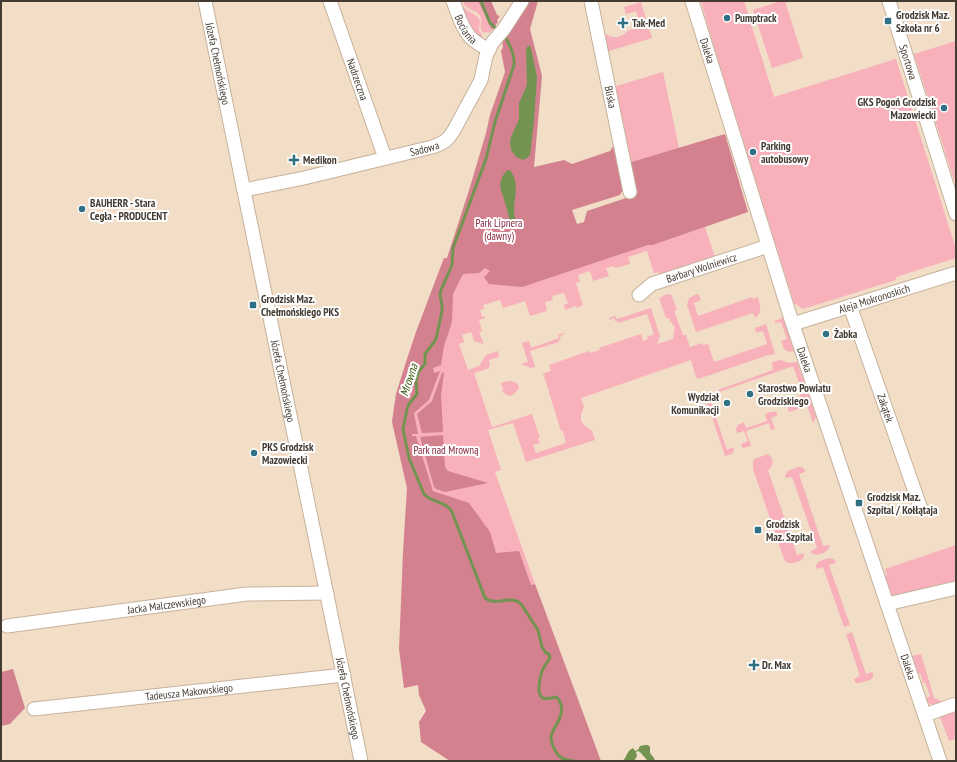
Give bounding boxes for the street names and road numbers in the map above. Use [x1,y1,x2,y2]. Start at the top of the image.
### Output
street label: Bociania [452,12,480,47]
street label: Józefa Chełmońskiego [202,20,233,106]
street label: Daleka [697,36,718,65]
street label: Sportowa [896,43,920,81]
street label: Nadrzeczna [344,57,371,102]
street label: Bliska [601,85,620,109]
street label: Sadowa [408,138,441,159]
street label: Barbary Wolniewicz [664,250,739,286]
street label: Aleja Mokronoskich [837,281,912,316]
street label: Józefa Chełmońskiego [268,338,298,424]
street label: Daleka [794,345,816,374]
street label: Zakątek [874,392,897,425]
street label: Jacka Malczewskiego [126,593,207,617]
street label: Daleka [897,652,919,681]
street label: Józefa Chełmońskiego [333,655,363,741]
street label: Tadeusza Makowskiego [145,680,234,704]

